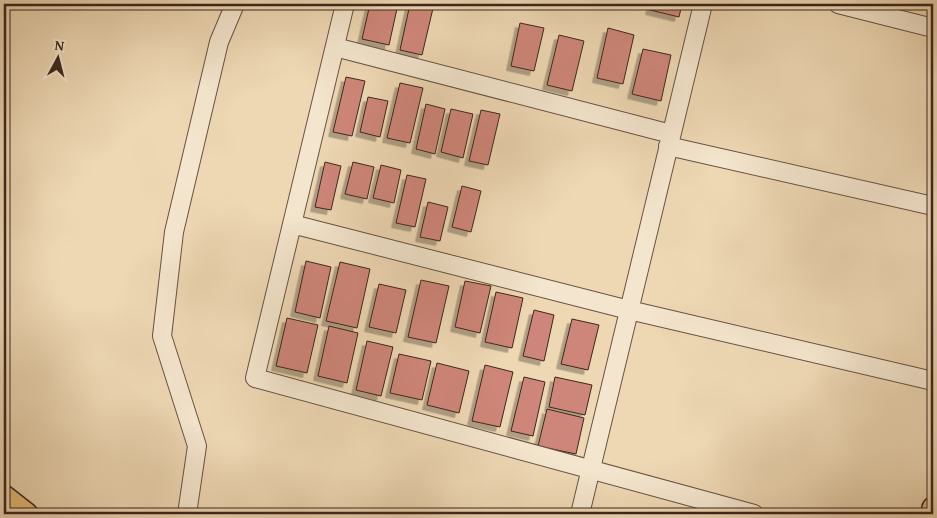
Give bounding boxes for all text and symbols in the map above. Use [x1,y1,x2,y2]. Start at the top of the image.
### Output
north arrow [32,32,82,82]
text: N [54,35,66,56]

